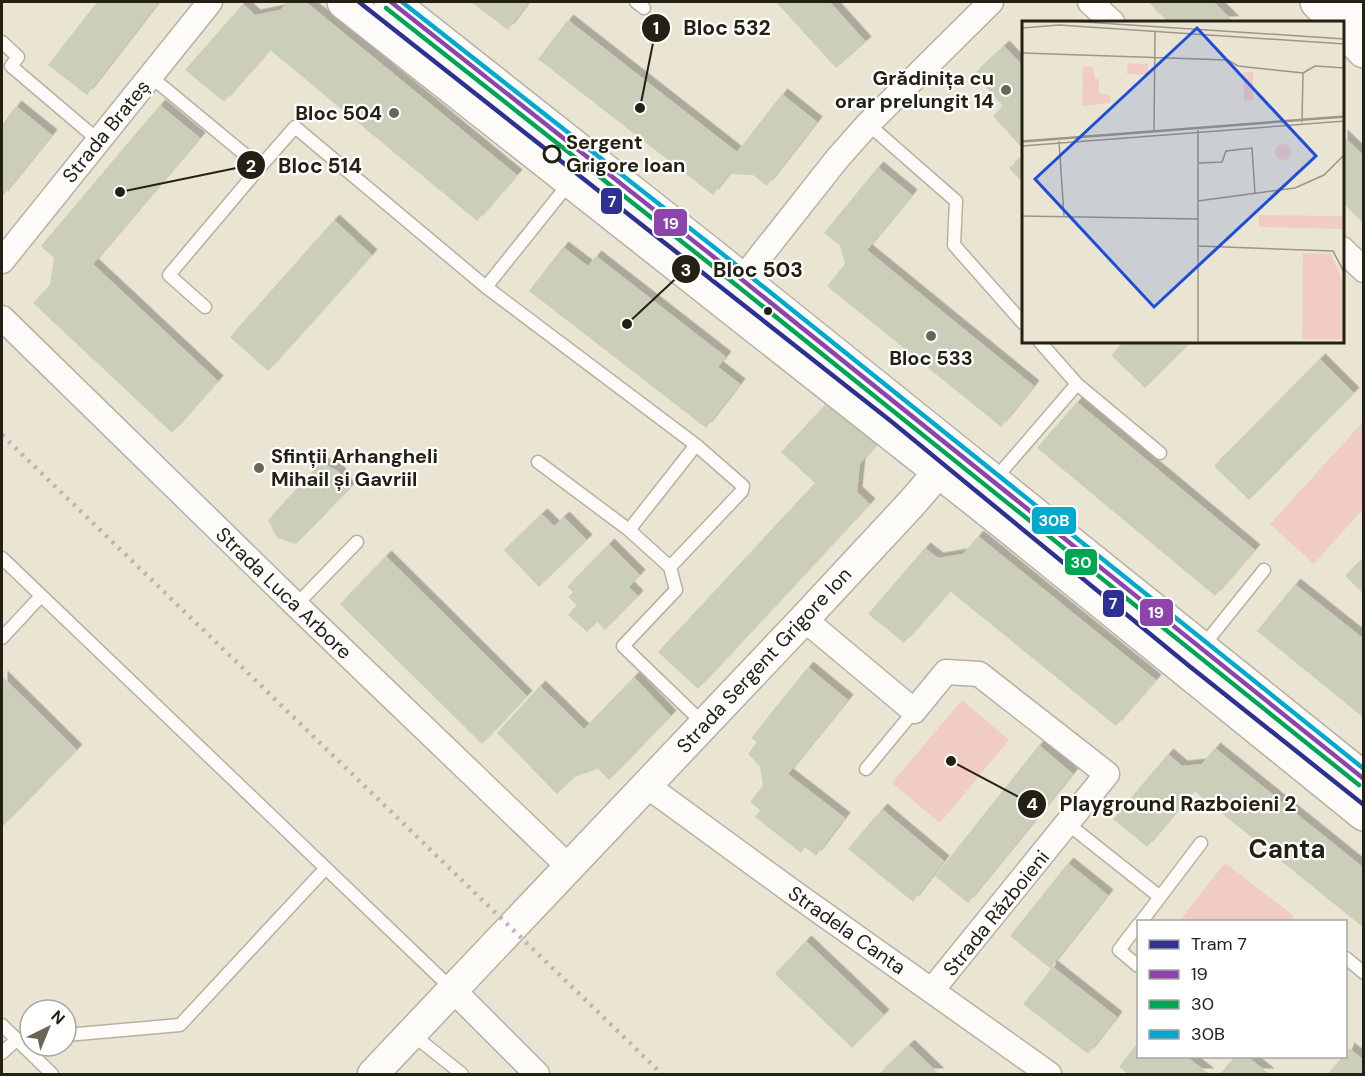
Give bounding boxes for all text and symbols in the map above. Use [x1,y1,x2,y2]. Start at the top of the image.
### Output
callout: Bloc 532 [641,8,783,47]
text: Bloc 532 [683,14,771,42]
text: 1 [653,16,659,40]
inset map [1022,21,1344,344]
place label: Grădinița cu orar prelungit 14 [835,65,994,114]
street label: Strada Brateș [56,74,156,188]
marker: Grădinița cu orar prelungit 14 [999,83,1013,97]
place label: Bloc 504 [295,100,382,126]
marker: Bloc 504 [387,106,401,120]
place label: Sergent Grigore Ioan [566,129,685,178]
marker: Sergent Grigore Ioan [543,145,561,163]
callout: Bloc 514 [236,146,374,185]
text: Bloc 514 [278,152,362,180]
text: 2 [246,154,256,178]
line badge: 7 [600,187,623,215]
text: 7 [608,191,617,212]
line badge: 19 [653,208,688,237]
text: 19 [663,213,679,234]
callout: Bloc 503 [671,250,815,289]
text: Bloc 503 [713,256,803,284]
text: 3 [681,258,691,282]
unlabelled marker [762,305,774,317]
marker: Bloc 533 [924,329,938,343]
place label: Bloc 533 [889,345,973,371]
place label: Sfinții Arhangheli Mihail și Gavriil [271,443,438,492]
marker: Sfinții Arhangheli Mihail și Gavriil [252,461,266,475]
line badge: 30B [1031,506,1077,535]
text: 30B [1038,510,1070,531]
street label: Strada Luca Arbore [210,521,358,665]
line badge: 30 [1064,548,1098,576]
text: 30 [1071,552,1091,573]
street label: Strada Sergent Grigore Ion [671,562,857,758]
line badge: 7 [1102,589,1125,618]
text: 7 [1109,593,1118,614]
line badge: 19 [1139,598,1174,627]
text: 19 [1148,602,1164,623]
callout: Playground Razboieni 2 [1017,784,1308,823]
text: Playground Razboieni 2 [1060,790,1296,818]
text: 4 [1026,792,1038,816]
district label: Canta [1249,832,1325,866]
street label: Strada Războieni [937,845,1055,981]
street label: Stradela Canta [783,880,911,980]
legend [1137,920,1347,1058]
text: Tram 7 [1191,932,1247,956]
text: 19 [1191,962,1208,986]
text: 30 [1191,992,1214,1016]
north arrow [18,998,78,1058]
text: N [46,1006,69,1029]
text: 30B [1191,1022,1225,1046]

